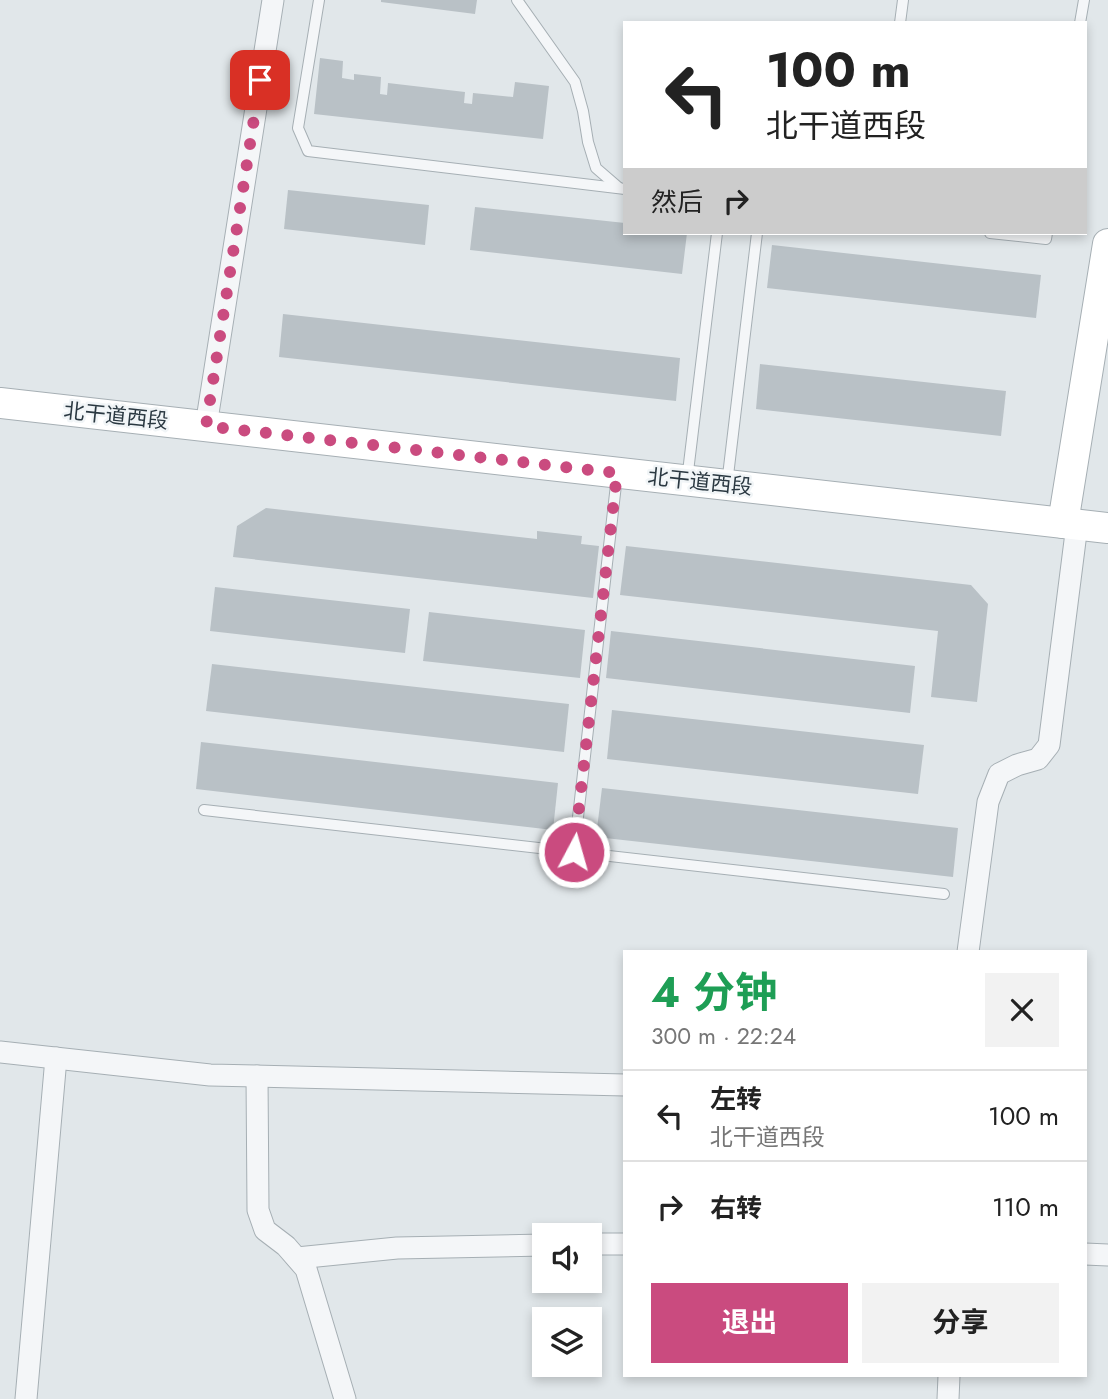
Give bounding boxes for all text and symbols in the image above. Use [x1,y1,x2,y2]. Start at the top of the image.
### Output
text: 100 m [766,35,911,105]
icon: left [651,49,742,140]
pin [230,50,290,110]
icon: arrive [241,61,279,99]
text: 北干道西段 [766,103,926,149]
icon: right [717,182,755,220]
text: 然后 [651,183,703,221]
street label: 北干道西段 [62,396,170,436]
street label: 北干道西段 [646,462,754,502]
position arrow [537,815,611,889]
text: 4 分钟 [651,962,777,1023]
button: close [985,973,1059,1047]
text: 300 m · 22:24 [651,1019,796,1053]
text: 左转 [710,1080,762,1118]
icon: left [651,1097,689,1135]
text: 100 m [988,1097,1059,1135]
text: 北干道西段 [710,1120,825,1154]
icon: right [651,1188,689,1226]
text: 110 m [992,1188,1059,1226]
text: 右转 [710,1189,762,1227]
map controls [532,1223,602,1377]
button: sound [532,1223,602,1293]
button: 退出 [651,1283,848,1363]
button: 分享 [862,1283,1059,1363]
button: layers [532,1307,602,1377]

